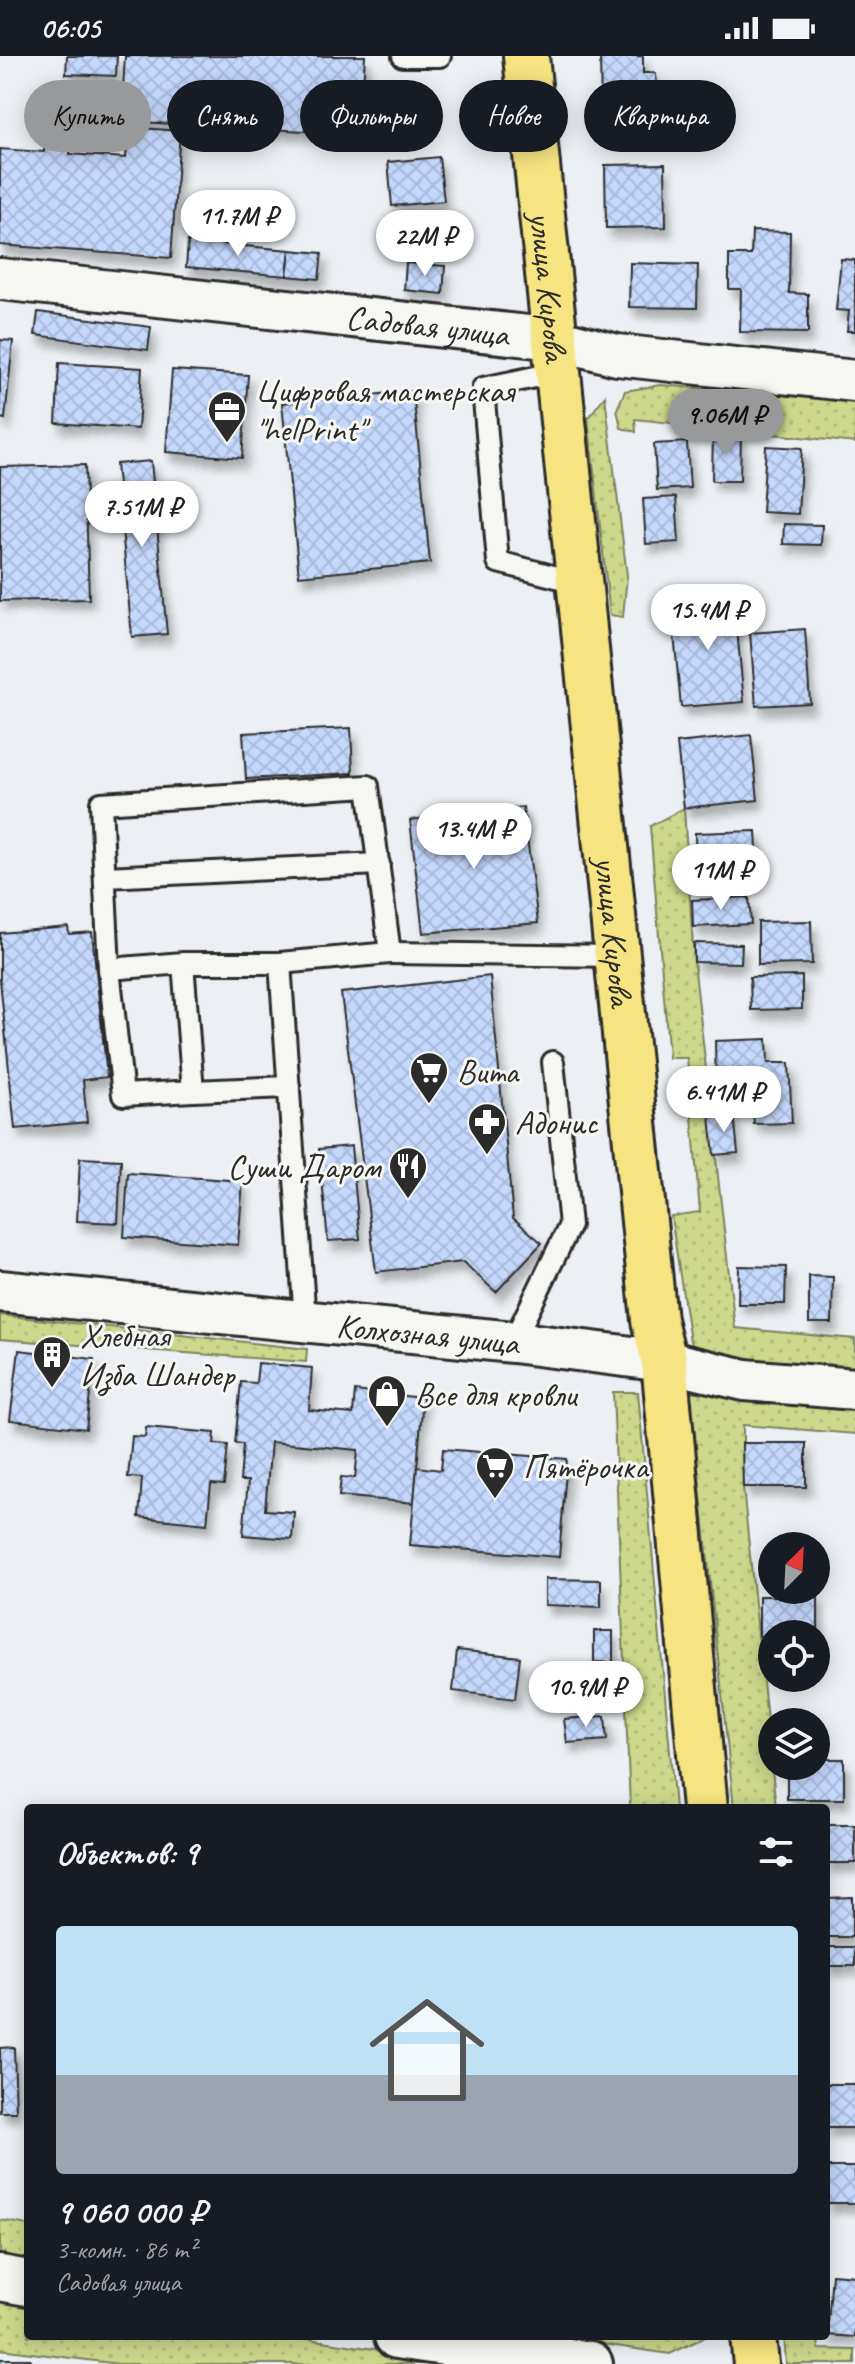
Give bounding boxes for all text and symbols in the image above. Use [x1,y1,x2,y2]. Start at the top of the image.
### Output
text: 06:05 [40,9,100,47]
chip: Купить [24,80,151,152]
chip: Снять [167,80,284,152]
chip: Фильтры [300,80,443,152]
chip: Новое [459,80,568,152]
chip: Квартира [584,80,736,152]
pin: 11.7M ₽ [164,190,312,258]
text: 11.7M ₽ [199,199,277,232]
street label: улица Кирова [520,208,578,367]
pin: 22M ₽ [369,210,481,278]
text: 22M ₽ [394,219,456,252]
street label: Садовая улица [344,295,513,356]
place label: Цифровая мастерская "helPrint" [255,369,516,451]
office icon: Цифровая мастерская "helPrint" [206,389,248,444]
pin: 9.06M ₽ [652,389,800,457]
text: 9.06M ₽ [686,398,766,431]
pin: 7.51M ₽ [68,481,216,549]
text: 7.51M ₽ [103,490,181,523]
pin: 15.4M ₽ [634,584,782,652]
text: 15.4M ₽ [669,593,747,626]
pin: 13.4M ₽ [400,803,548,871]
text: 13.4M ₽ [435,812,513,845]
pin: 11M ₽ [665,844,777,912]
street label: улица Кирова [585,853,643,1011]
text: 11M ₽ [690,853,752,886]
supermarket icon: Вита [408,1050,450,1105]
place label: Вита [457,1050,520,1093]
pin: 6.41M ₽ [650,1066,798,1134]
text: 6.41M ₽ [684,1075,764,1108]
pharmacy icon: Адонис [466,1101,508,1156]
place label: Адонис [515,1101,599,1144]
place label: Суши Даром [228,1145,382,1188]
restaurant icon: Суши Даром [387,1145,429,1200]
street label: Колхозная улица [335,1304,523,1365]
place label: Хлебная Изба Шандер [80,1314,236,1396]
building icon: Хлебная Изба Шандер [31,1334,73,1389]
shop icon: Все для кровли [366,1373,408,1428]
place label: Все для кровли [415,1373,579,1416]
supermarket icon: Пятёрочка [474,1445,516,1500]
place label: Пятёрочка [523,1445,650,1488]
north arrow [758,1532,830,1604]
map controls [758,1532,830,1780]
button: locate [758,1620,830,1692]
pin: 10.9M ₽ [512,1661,660,1729]
text: 10.9M ₽ [547,1670,625,1703]
button: layers [758,1708,830,1780]
icon: filters [754,1830,798,1874]
text: Объектов: 9 [56,1831,198,1874]
icon: home [355,1978,499,2122]
text: 9 060 000 ₽ [56,2190,206,2233]
text: 3-комн. · 86 m² [56,2233,196,2266]
text: Садовая улица [56,2266,181,2299]

